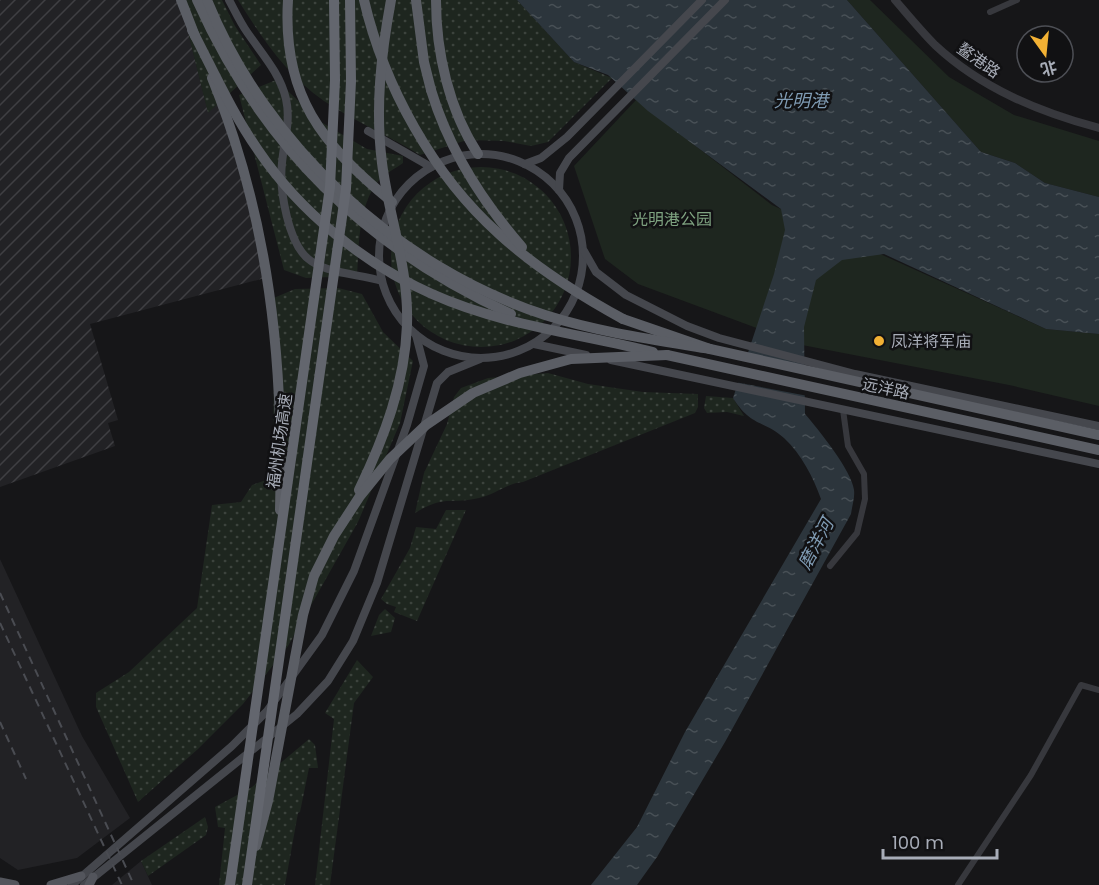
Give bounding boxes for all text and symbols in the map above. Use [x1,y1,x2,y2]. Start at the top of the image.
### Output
north arrow [1015,24,1075,84]
street label: 鳌港路 [952,37,1005,84]
text: 北 [1038,55,1059,81]
water label: 光明港 [774,88,831,113]
park label: 光明港公园 [632,208,712,231]
place label: 凤洋将军庙 [891,330,971,353]
marker: 凤洋将军庙 [872,334,886,348]
street label: 远洋路 [860,372,912,405]
street label: 福州机场高速 [261,392,298,490]
water label: 磨洋河 [792,511,841,573]
scale bar [883,822,997,860]
text: 100 m [892,830,944,855]

